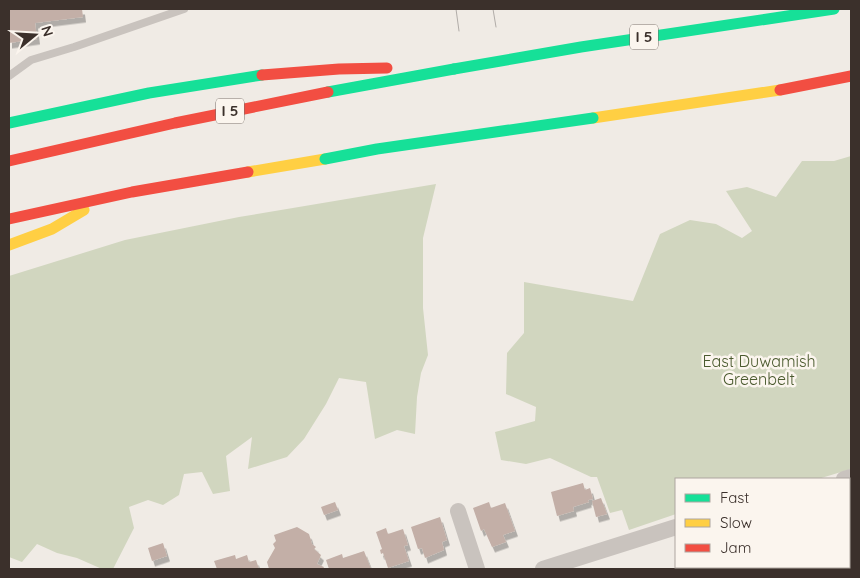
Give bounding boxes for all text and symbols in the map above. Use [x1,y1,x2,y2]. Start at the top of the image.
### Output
north arrow [10,10,60,60]
text: N [37,23,58,39]
road number: I 5 [630,24,658,50]
road number: I 5 [216,98,244,124]
park label: East Duwamish Greenbelt [702,351,816,389]
legend [675,478,850,568]
text: Fast [720,488,749,507]
text: Slow [720,513,752,532]
text: Jam [720,538,751,557]

